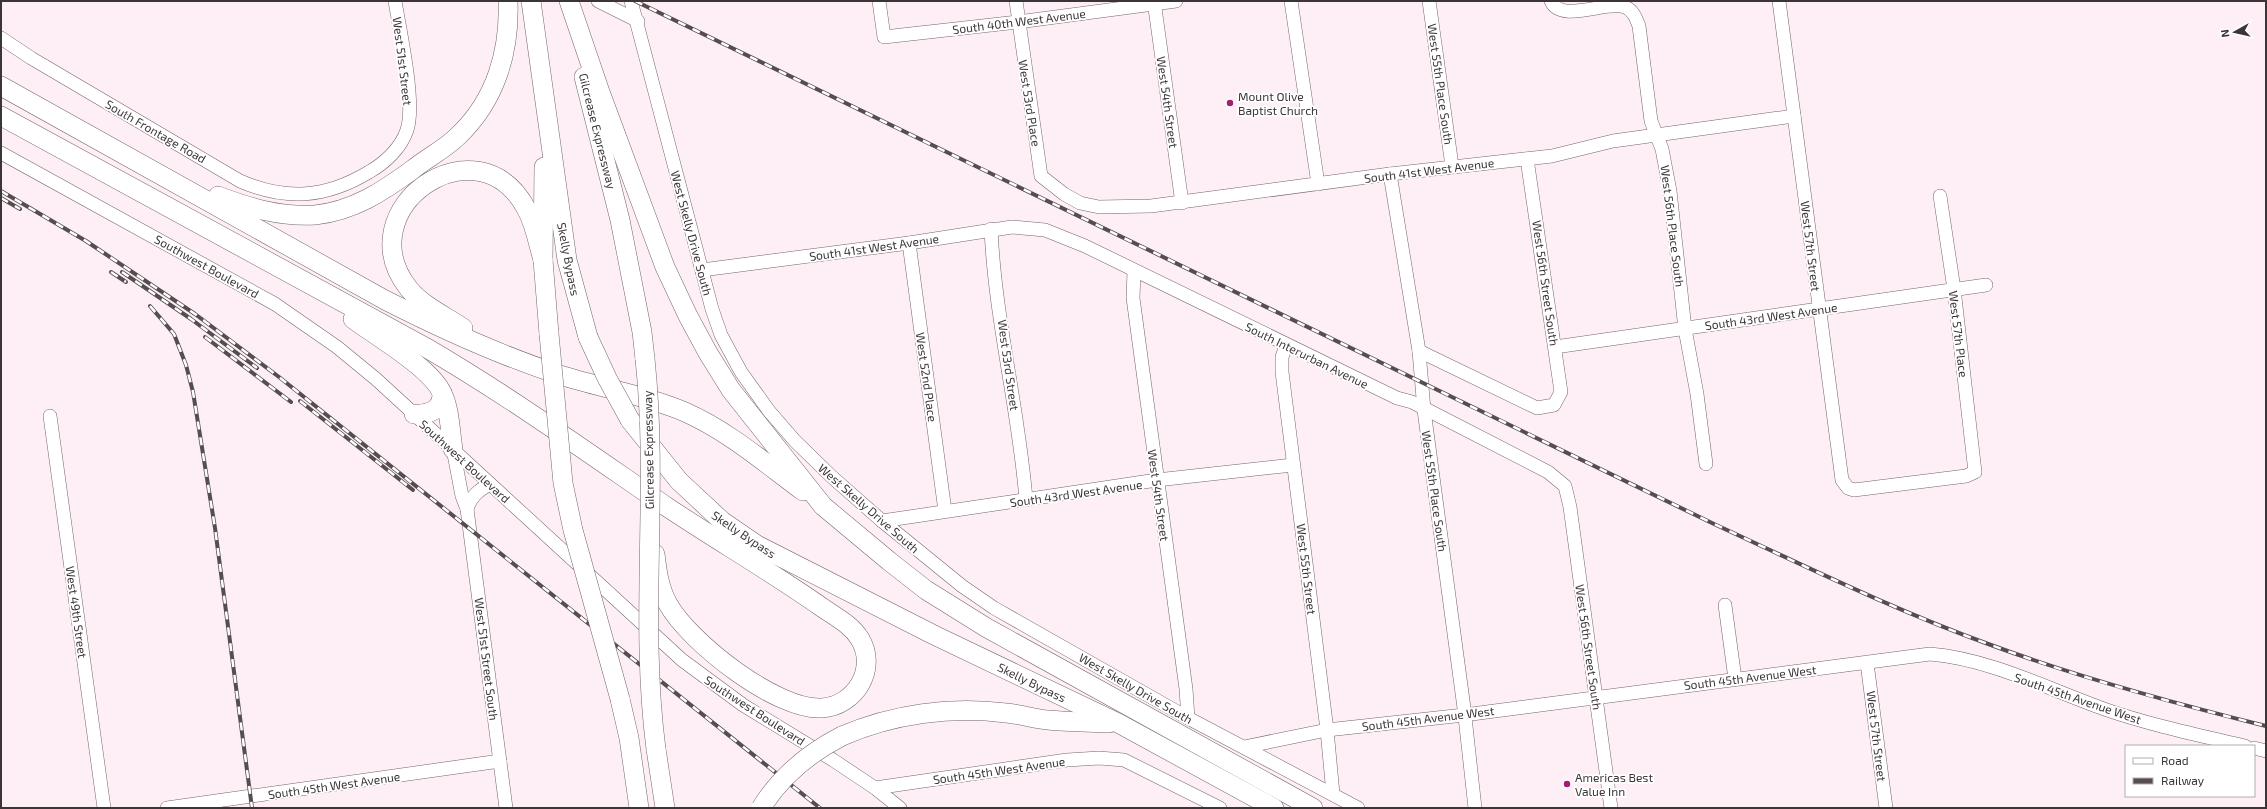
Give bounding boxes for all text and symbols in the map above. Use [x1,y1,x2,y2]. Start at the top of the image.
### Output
street label: South 40th West Avenue [952,6,1086,36]
north arrow [2215,12,2255,52]
street label: West 51st Street [391,16,415,106]
street label: West 55th Place South [1426,23,1456,145]
text: N [2218,29,2232,38]
street label: West 54th Street [1155,55,1181,149]
street label: West 53rd Place [1016,59,1044,147]
street label: Gilcrease Expressway [577,72,619,191]
place label: Mount Olive Baptist Church [1238,89,1318,117]
street label: South Frontage Road [103,96,209,166]
marker: Mount Olive Baptist Church [1225,98,1235,108]
street label: South 41st West Avenue [1363,155,1495,185]
street label: West 56th Place South [1659,164,1687,288]
street label: West Skelly Drive South [669,169,715,297]
street label: West 57th Street [1799,200,1824,292]
street label: West 56th Street South [1530,219,1562,347]
street label: Skelly Bypass [555,221,583,297]
street label: Southwest Boulevard [152,231,262,301]
street label: South 41st West Avenue [808,231,940,263]
street label: West 57th Place [1947,290,1971,378]
street label: South 43rd West Avenue [1704,300,1838,332]
street label: West 53rd Street [996,319,1022,412]
street label: South Interurban Avenue [1243,319,1371,391]
street label: West 52nd Place [914,331,940,423]
street label: Gilcrease Expressway [640,390,656,510]
street label: Southwest Boulevard [417,417,513,505]
street label: West 55th Place South [1420,430,1450,552]
street label: West 54th Street [1146,448,1172,542]
street label: West Skelly Drive South [816,460,922,556]
street label: South 43rd West Avenue [1009,477,1143,509]
street label: Skelly Bypass [709,507,779,561]
street label: West 55th Street [1294,523,1320,616]
street label: West 49th Street [64,565,90,659]
street label: West 56th Street South [1573,583,1605,711]
street label: West 51st Street South [473,597,501,721]
street label: West Skelly Drive South [1077,650,1195,726]
street label: Skelly Bypass [996,659,1068,705]
street label: South 45th Avenue West [1683,662,1817,692]
street label: South 45th Avenue West [2013,670,2144,726]
street label: Southwest Boulevard [702,672,808,748]
street label: West 57th Street [1865,690,1890,782]
street label: South 45th Avenue West [1361,703,1495,733]
legend [2125,745,2255,797]
text: Road [2161,753,2189,767]
street label: South 45th West Avenue [932,754,1066,786]
street label: South 45th West Avenue [267,769,401,801]
place label: Americas Best Value Inn [1575,770,1653,798]
text: Railway [2161,773,2205,787]
marker: Americas Best Value Inn [1562,779,1572,789]

